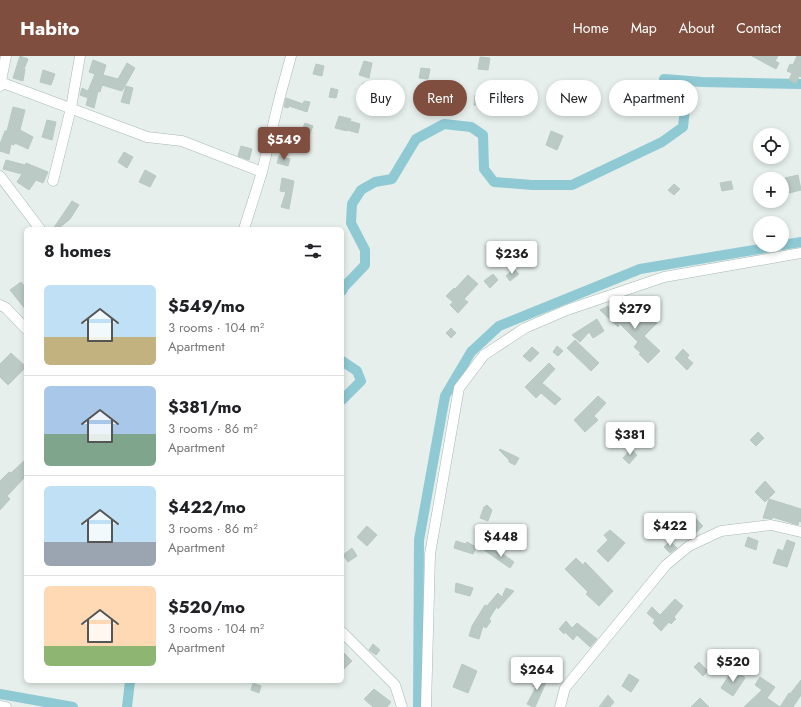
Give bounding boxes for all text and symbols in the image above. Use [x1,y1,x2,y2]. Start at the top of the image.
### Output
text: Habito [20,15,79,42]
text: Home [573,18,609,38]
text: Map [631,18,657,38]
text: About [679,18,714,38]
text: Contact [736,18,781,38]
chip: Buy [356,80,405,116]
chip: Rent [413,80,467,116]
chip: Filters [475,80,538,116]
chip: New [546,80,601,116]
chip: Apartment [609,80,698,116]
pin: $549 [260,127,308,161]
map controls [753,128,789,252]
button: locate [753,128,789,164]
text: $549 [267,130,301,149]
button: + [753,172,789,208]
button: − [753,216,789,252]
text: 8 homes [44,239,111,263]
icon: filters [302,240,324,262]
pin: $236 [488,241,536,275]
text: $236 [495,244,529,263]
text: $549/mo [168,294,245,318]
pin: $279 [611,296,659,330]
text: $279 [618,299,652,318]
icon: home [76,301,124,349]
text: 3 rooms · 104 m² [168,318,264,337]
text: Apartment [168,337,225,356]
text: $381/mo [168,395,242,419]
icon: home [76,402,124,450]
text: 3 rooms · 86 m² [168,419,258,438]
pin: $381 [606,422,654,456]
text: $381 [615,425,645,444]
text: Apartment [168,438,225,457]
text: $422/mo [168,495,246,519]
icon: home [76,502,124,550]
pin: $422 [646,513,694,547]
text: $422 [653,516,687,535]
text: 3 rooms · 86 m² [168,519,258,538]
pin: $448 [477,524,525,558]
text: $448 [484,527,518,546]
text: Apartment [168,538,225,557]
text: $520/mo [168,595,245,619]
icon: home [76,602,124,650]
text: 3 rooms · 104 m² [168,619,264,638]
text: Apartment [168,638,225,657]
pin: $520 [709,649,757,683]
text: $520 [716,652,750,671]
pin: $264 [513,657,561,691]
text: $264 [520,660,554,679]

